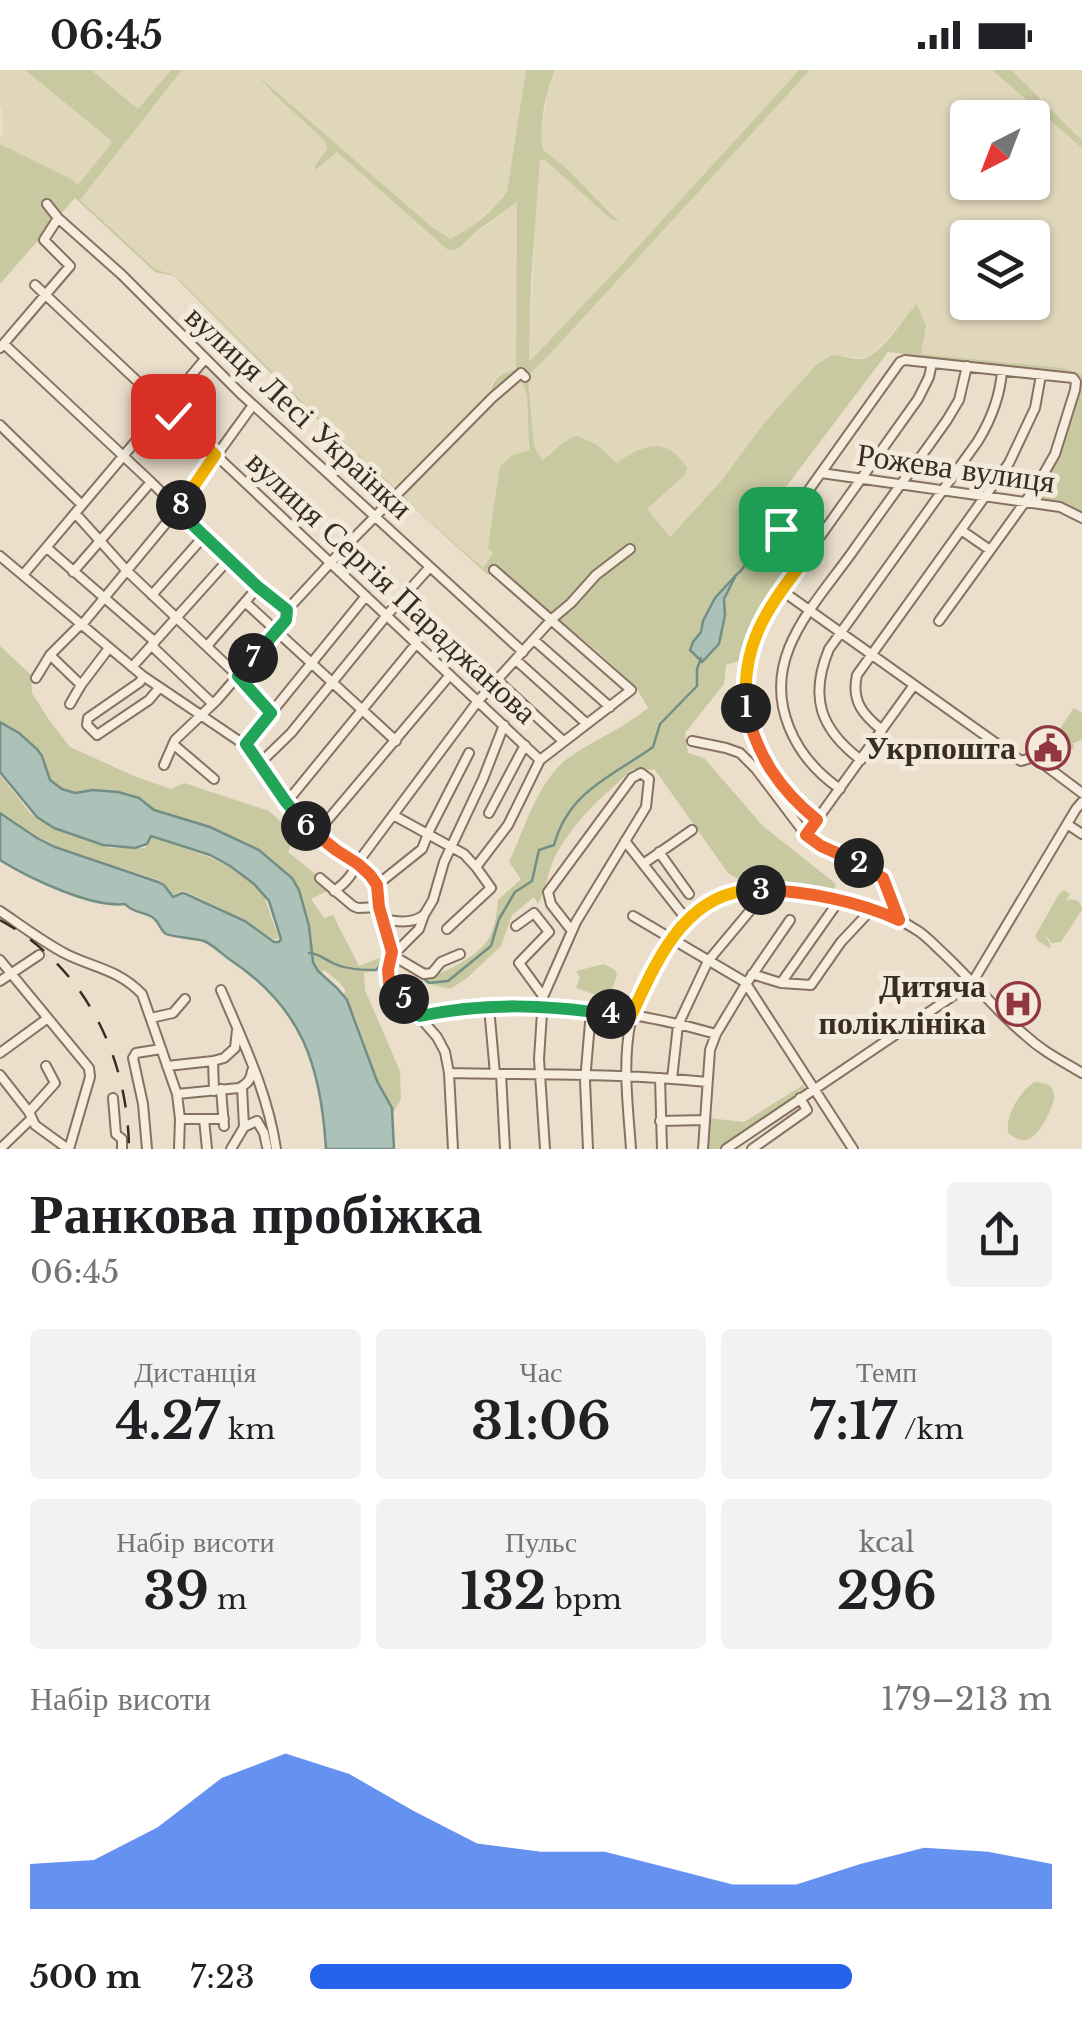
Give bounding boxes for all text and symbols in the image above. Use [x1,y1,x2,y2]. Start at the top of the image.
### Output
text: 06:45 [50,12,163,59]
north arrow [950,100,1050,200]
map controls [950,100,1050,320]
button: layers [950,220,1050,320]
street label: вулиця Лесі Українки [177,297,421,527]
pin [131,374,216,459]
icon: check [146,389,201,444]
street label: Рожева вулиця [854,434,1058,502]
street label: вулиця Сергія Параджанова [238,442,546,732]
pin: 8 [156,480,206,530]
text: 8 [172,487,190,522]
pin [739,487,824,572]
icon: arrive [754,502,809,557]
pin: 7 [228,633,278,683]
text: 7 [246,640,260,675]
pin: 1 [721,683,771,733]
text: 1 [740,690,752,725]
public building icon: Укрпошта [1025,725,1071,771]
place label: Укрпошта [865,728,1016,768]
pin: 6 [281,801,331,851]
text: 6 [297,808,315,843]
pin: 2 [834,838,884,888]
text: 2 [850,845,868,880]
pin: 3 [736,865,786,915]
text: 3 [752,872,770,907]
place label: Дитяча поліклініка [819,966,986,1043]
pin: 5 [379,974,429,1024]
text: 5 [396,981,412,1016]
hospital icon: Дитяча поліклініка [995,981,1041,1027]
pin: 4 [586,989,636,1039]
text: 4 [602,996,620,1031]
text: Ранкова пробіжка [30,1180,483,1248]
button: share [947,1182,1052,1287]
text: 06:45 [30,1252,119,1292]
text: Дистанція [134,1355,256,1390]
text: Час [519,1355,563,1390]
text: Темп [856,1355,917,1390]
text: 4.27 [115,1390,220,1453]
text: 31:06 [471,1390,611,1453]
text: 7:17 [809,1390,897,1453]
text: km [220,1412,275,1447]
text: /km [897,1412,964,1447]
text: Набір висоти [116,1525,274,1560]
text: Пульс [505,1525,577,1560]
text: kcal [859,1525,915,1560]
text: 39 [144,1560,209,1623]
text: 132 [460,1560,546,1623]
text: 296 [837,1560,937,1623]
text: m [209,1582,247,1617]
text: bpm [546,1582,622,1617]
text: Набір висоти [30,1679,211,1719]
text: 179–213 m [881,1679,1052,1719]
text: 500 m [30,1957,141,1997]
text: 7:23 [190,1957,255,1997]

